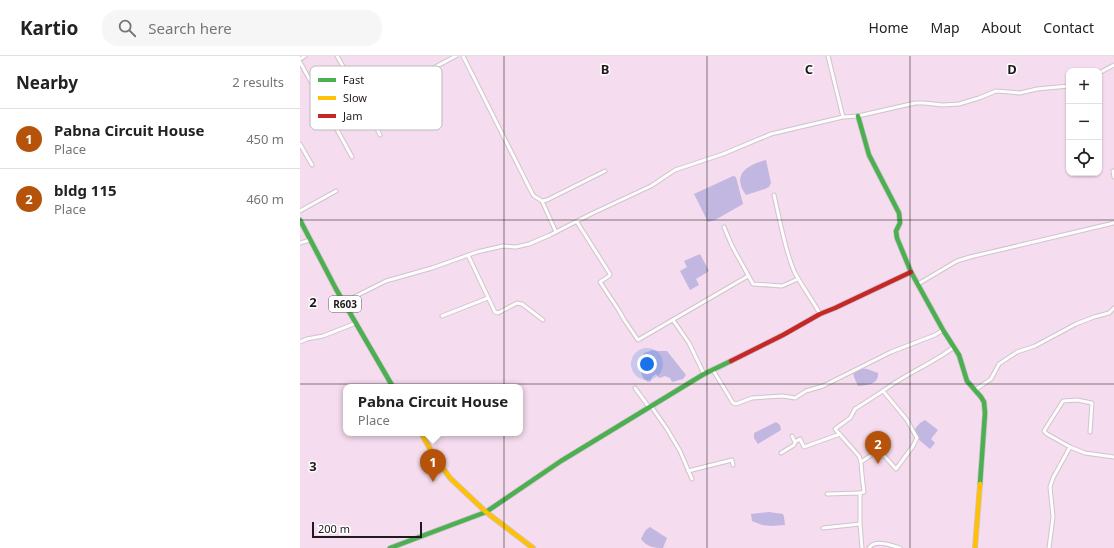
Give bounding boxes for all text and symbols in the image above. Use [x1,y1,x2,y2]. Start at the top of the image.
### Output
search box [102,10,382,46]
text: Kartio [20,15,78,41]
icon: search [116,17,138,39]
text: Search here [148,18,232,38]
text: Home [869,18,908,37]
text: Map [930,18,960,37]
text: About [982,18,1021,37]
text: Contact [1043,18,1094,37]
text: B [601,60,609,78]
text: C [805,60,813,78]
text: D [1007,60,1017,78]
legend [310,66,442,130]
map controls [1066,68,1102,176]
button: + [1066,68,1102,104]
text: Nearby [16,71,78,94]
text: Fast [343,72,364,87]
text: 2 results [232,73,284,91]
text: Slow [343,90,367,105]
button: − [1066,104,1102,140]
text: Jam [342,108,362,123]
text: Pabna Circuit House [54,120,204,140]
text: 1 [25,130,33,148]
text: 450 m [246,130,284,148]
text: Place [54,140,86,158]
button: locate [1066,140,1102,176]
text: bldg 115 [54,180,117,200]
text: 2 [25,190,33,208]
text: 460 m [246,190,284,208]
text: Place [54,200,86,218]
text: 2 [309,293,317,311]
road number: R603 [329,296,361,312]
your location [637,354,657,374]
popup [343,384,523,436]
text: Pabna Circuit House [358,391,508,411]
text: Place [358,411,390,429]
pin: 2 [865,431,891,464]
pin: 1 [420,449,446,482]
text: 3 [309,457,317,475]
scale bar [312,520,422,539]
text: 200 m [318,521,350,536]

